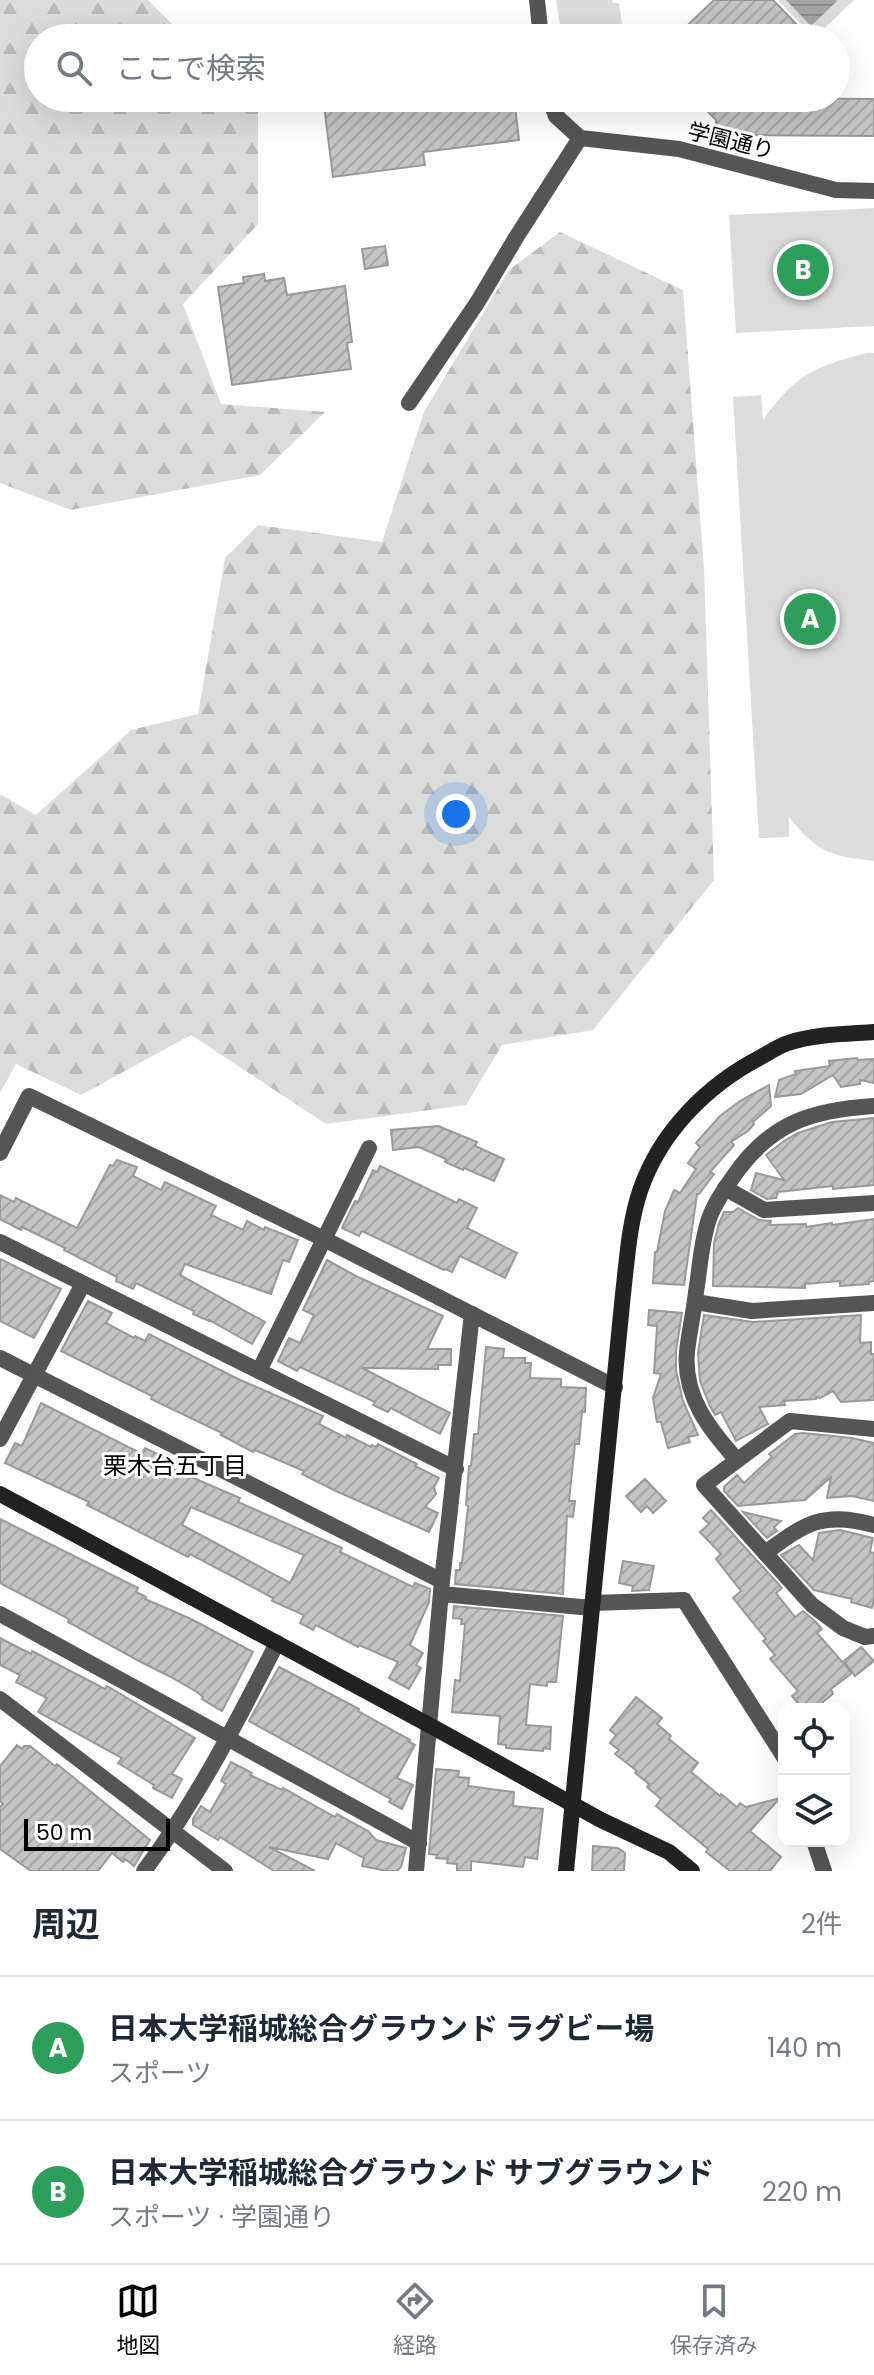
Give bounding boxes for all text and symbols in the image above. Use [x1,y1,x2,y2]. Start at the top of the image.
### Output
search box [24,24,850,112]
icon: search [52,46,96,90]
text: ここで検索 [116,47,266,90]
street label: 学園通り [685,115,777,167]
pin: B [777,240,829,300]
pin: A [784,589,836,649]
your location [436,794,476,834]
district label: 栗木台五丁目 [103,1449,247,1482]
map controls [778,1703,850,1847]
button: locate [778,1703,850,1775]
button: layers [778,1775,850,1847]
scale bar [24,1815,170,1851]
text: 50 m [36,1817,92,1848]
text: 周辺 [32,1900,100,1948]
text: 2件 [801,1906,842,1942]
text: 日本大学稲城総合グラウンド ラグビー場 [108,2007,654,2050]
text: A [48,2030,68,2066]
text: 140 m [767,2030,842,2066]
text: スポーツ [108,2055,211,2091]
text: 日本大学稲城総合グラウンド サブグラウンド [108,2151,714,2194]
text: B [49,2174,67,2210]
text: 220 m [762,2174,842,2210]
text: スポーツ · 学園通り [108,2199,335,2235]
tab: 地図 [116,2279,160,2362]
tab: 経路 [393,2279,437,2362]
tab: 保存済み [670,2279,758,2362]

